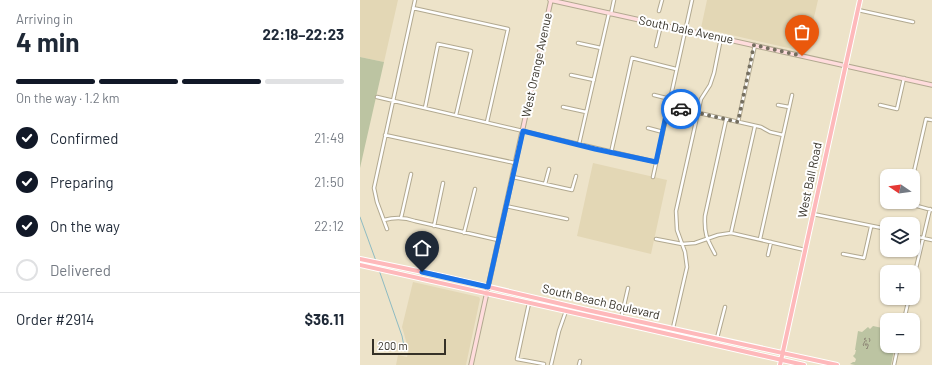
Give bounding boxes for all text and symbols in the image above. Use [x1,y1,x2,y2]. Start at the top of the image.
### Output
text: Arriving in [16,11,73,27]
street label: West Orange Avenue [518,11,554,118]
street label: South Dale Avenue [638,12,735,46]
pin [785,15,819,56]
icon: bag [791,21,813,43]
text: 22:18–22:23 [263,25,344,43]
text: 4 min [16,26,80,57]
courier [661,89,701,129]
text: On the way · 1.2 km [16,90,120,106]
icon: car [670,98,692,120]
icon: check [16,127,38,149]
text: Confirmed [50,129,118,147]
text: 21:49 [314,130,344,146]
street label: West Ball Road [794,141,824,219]
north arrow [880,169,920,209]
map controls [880,169,920,353]
icon: check [16,171,38,193]
text: Preparing [50,173,114,191]
text: 21:50 [314,174,344,190]
icon: check [16,215,38,237]
text: On the way [50,217,120,235]
button: layers [880,217,920,257]
text: 22:12 [314,218,344,234]
pin [405,231,439,272]
icon: home [411,237,433,259]
text: Delivered [50,261,111,279]
button: + [880,265,920,305]
street label: South Beach Boulevard [541,281,661,321]
text: Order #2914 [16,310,94,328]
text: $36.11 [304,310,344,328]
button: − [880,313,920,353]
scale bar [372,337,446,356]
text: 200 m [378,339,408,352]

